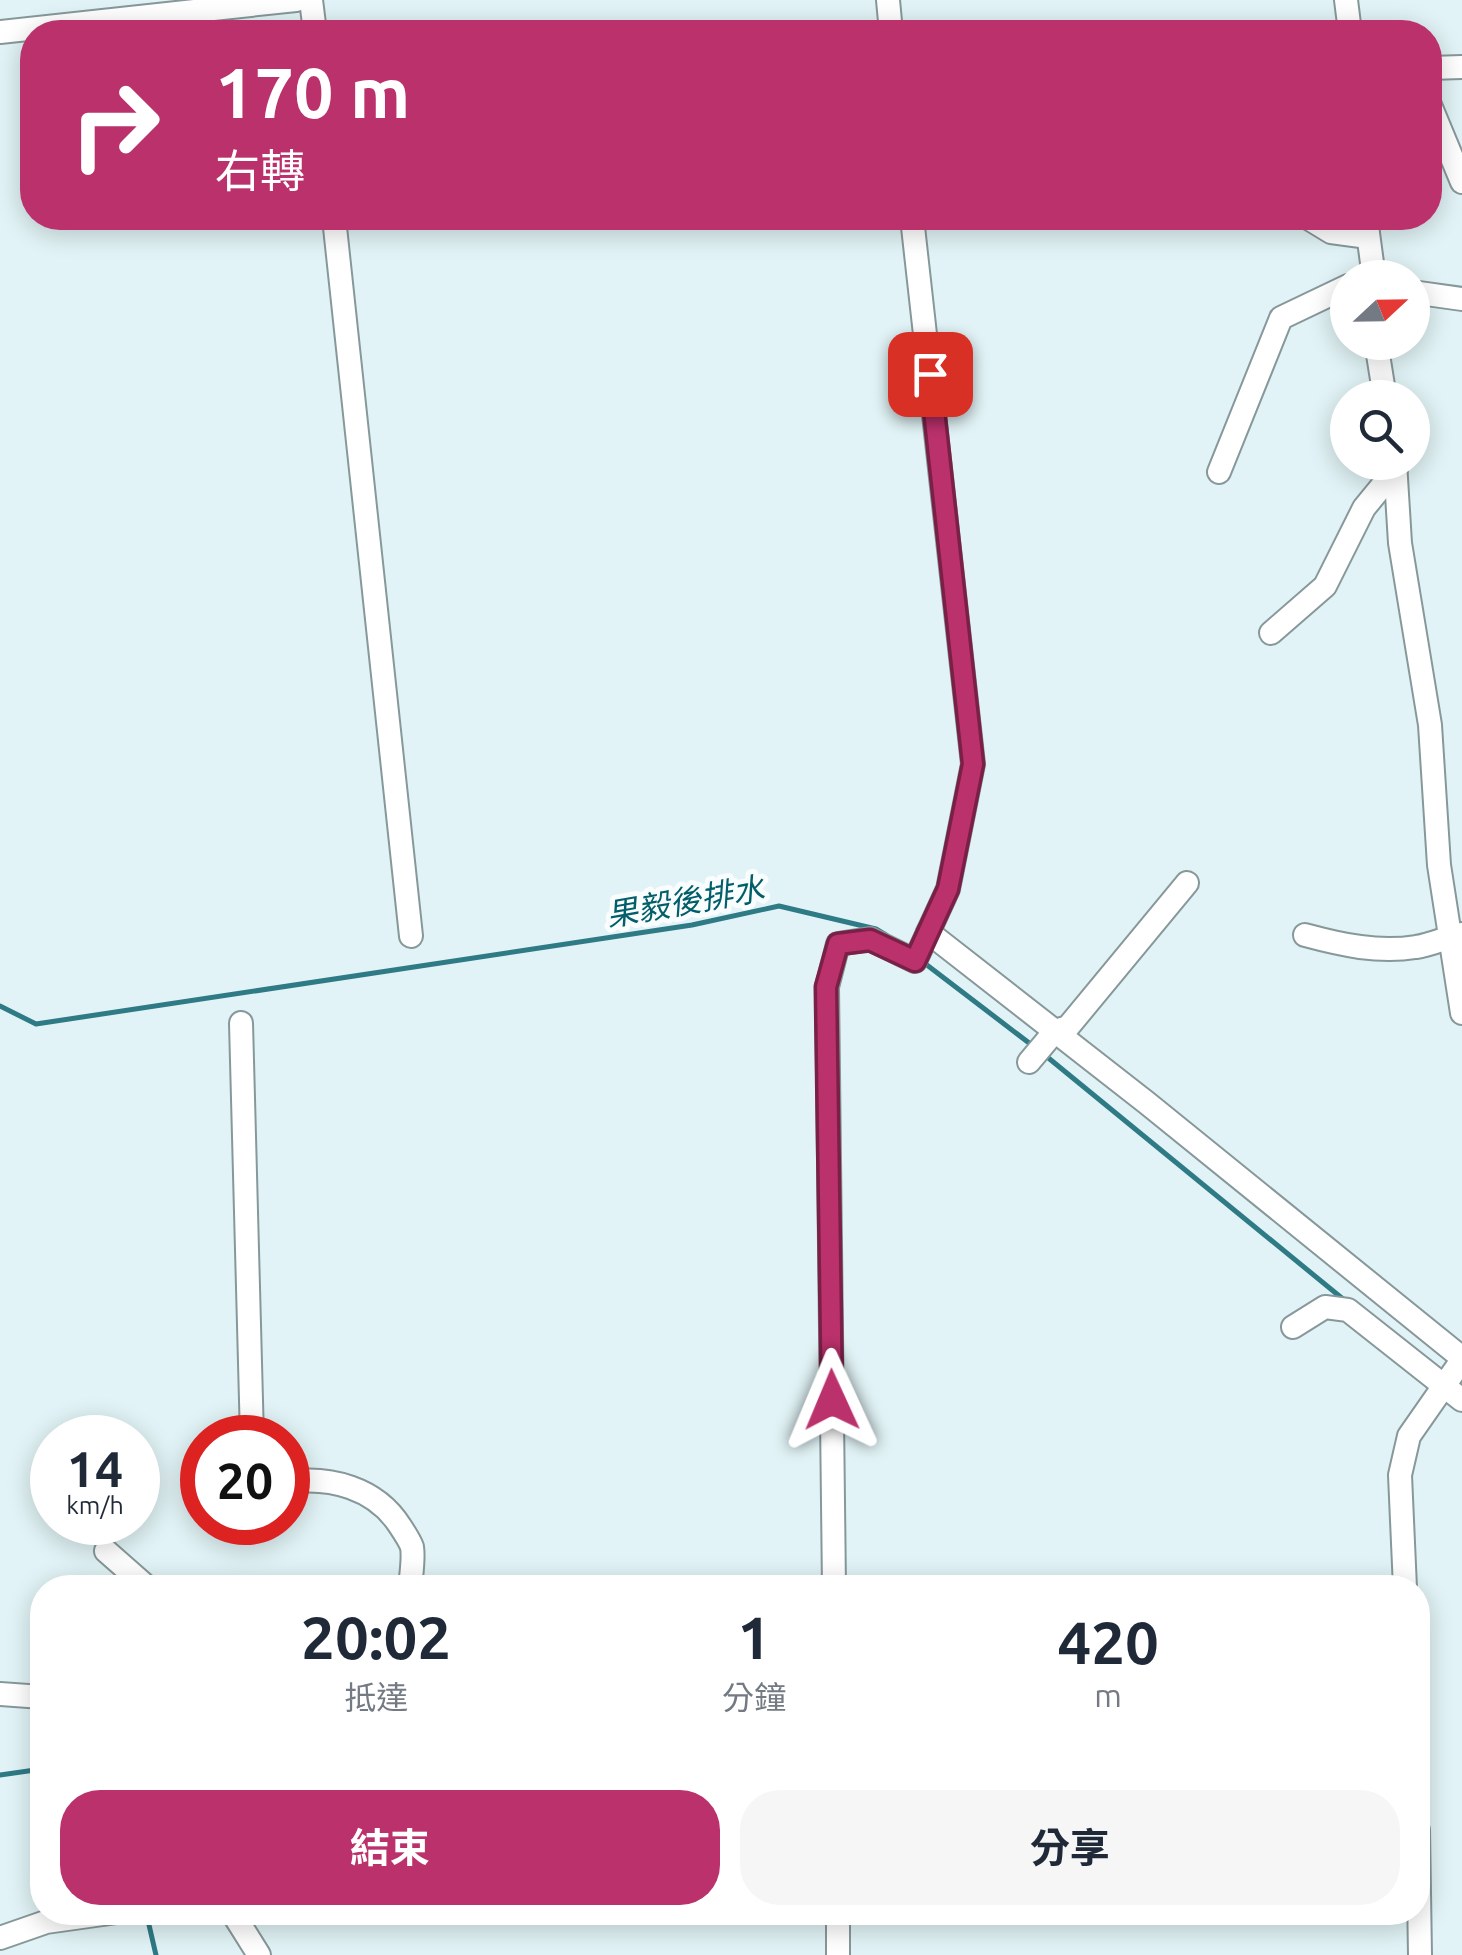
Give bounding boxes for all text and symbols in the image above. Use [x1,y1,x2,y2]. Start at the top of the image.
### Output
text: 170 m [215,53,410,131]
icon: right [50,60,180,190]
text: 右轉 [215,145,305,196]
north arrow [1330,260,1430,360]
map controls [1330,260,1430,480]
pin [888,332,973,417]
icon: arrive [903,347,958,402]
button: search [1330,380,1430,480]
water label: 果毅後排水 [603,869,769,933]
position arrow [780,1348,884,1452]
speed limit sign: 20 [180,1415,310,1545]
text: 14 [67,1440,123,1496]
text: km/h [66,1491,124,1519]
text: 20:02 [301,1603,451,1670]
text: 1 [737,1603,771,1670]
text: 420 [1057,1608,1159,1675]
text: m [1094,1677,1122,1713]
text: 抵達 [344,1679,408,1715]
text: 分鐘 [722,1679,786,1715]
button: 結束 [60,1790,720,1905]
button: 分享 [740,1790,1400,1905]

